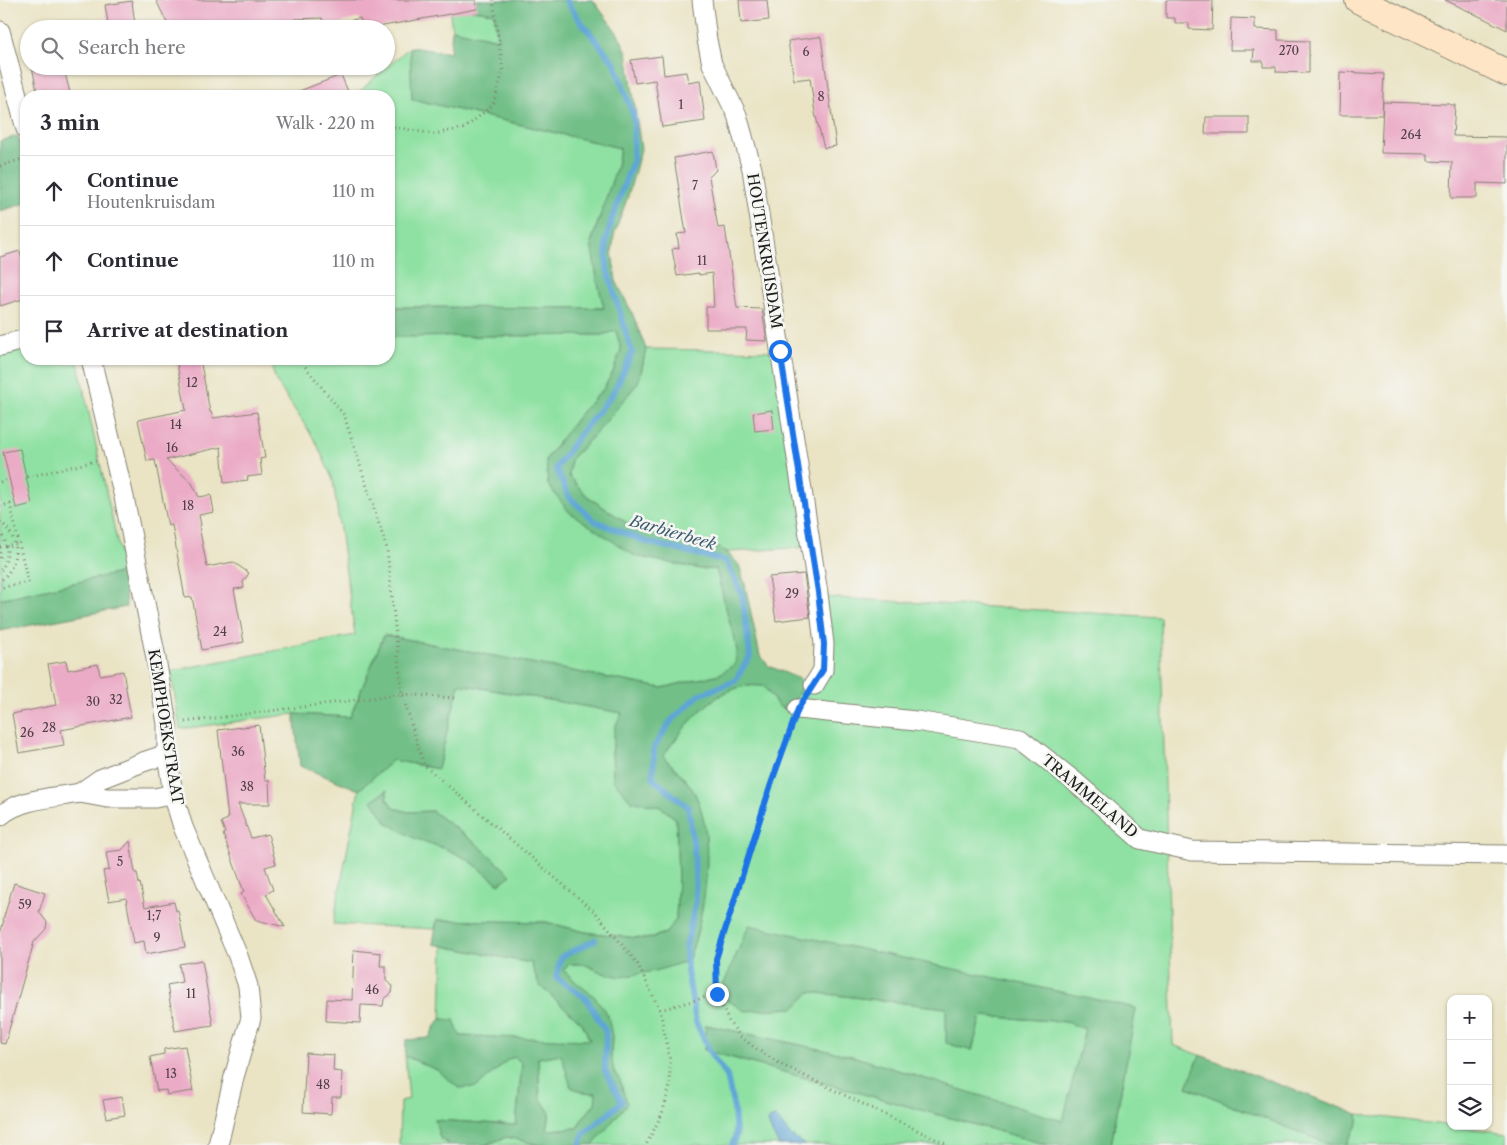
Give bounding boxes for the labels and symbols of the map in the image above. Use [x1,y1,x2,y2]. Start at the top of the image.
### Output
house number: 270 [1279,43,1299,58]
house number: 6 [802,44,810,59]
house number: 8 [817,89,825,104]
house number: 1 [678,97,684,112]
house number: 264 [1401,127,1421,142]
street label: HOUTENKRUISDAM [743,172,787,330]
house number: 7 [692,178,698,193]
house number: 11 [697,253,707,268]
route start [769,340,792,363]
house number: 12 [186,375,198,390]
house number: 14 [170,417,182,432]
house number: 16 [166,440,178,455]
house number: 18 [182,498,194,513]
water label: Barbierbeek [626,510,719,554]
house number: 29 [785,586,799,601]
house number: 24 [213,624,227,639]
street label: KEMPHOEKSTRAAT [144,648,188,807]
house number: 32 [109,692,123,707]
house number: 30 [86,694,100,709]
house number: 28 [42,720,56,735]
house number: 26 [20,725,34,740]
house number: 36 [231,744,245,759]
street label: TRAMMELAND [1038,750,1142,842]
house number: 38 [240,779,254,794]
house number: 5 [117,854,123,869]
house number: 59 [18,897,32,912]
house number: 1;7 [147,908,161,923]
house number: 9 [153,930,161,945]
house number: 46 [365,982,379,997]
route end [706,983,729,1006]
house number: 11 [186,986,196,1001]
house number: 13 [165,1066,177,1081]
house number: 48 [316,1077,330,1092]

